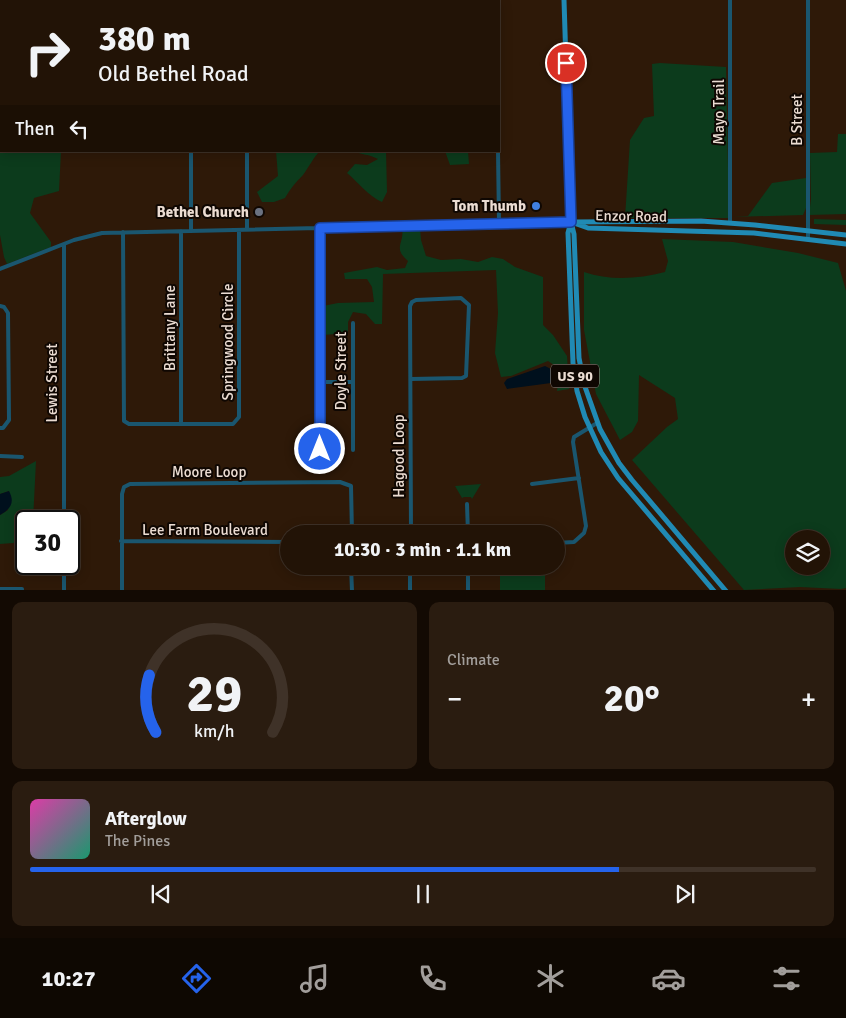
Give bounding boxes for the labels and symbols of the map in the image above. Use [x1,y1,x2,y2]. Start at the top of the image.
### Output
pin [545,42,587,84]
street label: Mayo Trail [710,79,728,145]
street label: B Street [788,94,806,146]
place label: Tom Thumb [452,197,526,215]
marker: Tom Thumb [530,200,542,212]
place label: Bethel Church [157,203,249,221]
marker: Bethel Church [253,206,265,218]
street label: Enzor Road [595,206,667,226]
street label: Springwood Circle [219,284,237,400]
street label: Brittany Lane [161,285,179,371]
street label: Doyle Street [332,332,350,410]
street label: Lewis Street [43,344,61,422]
road number: US 90 [551,364,599,388]
street label: Hagood Loop [390,414,408,498]
position arrow [293,422,345,474]
street label: Moore Loop [172,463,246,481]
speed limit sign: 30 [15,510,80,575]
street label: Lee Farm Boulevard [142,521,268,539]

